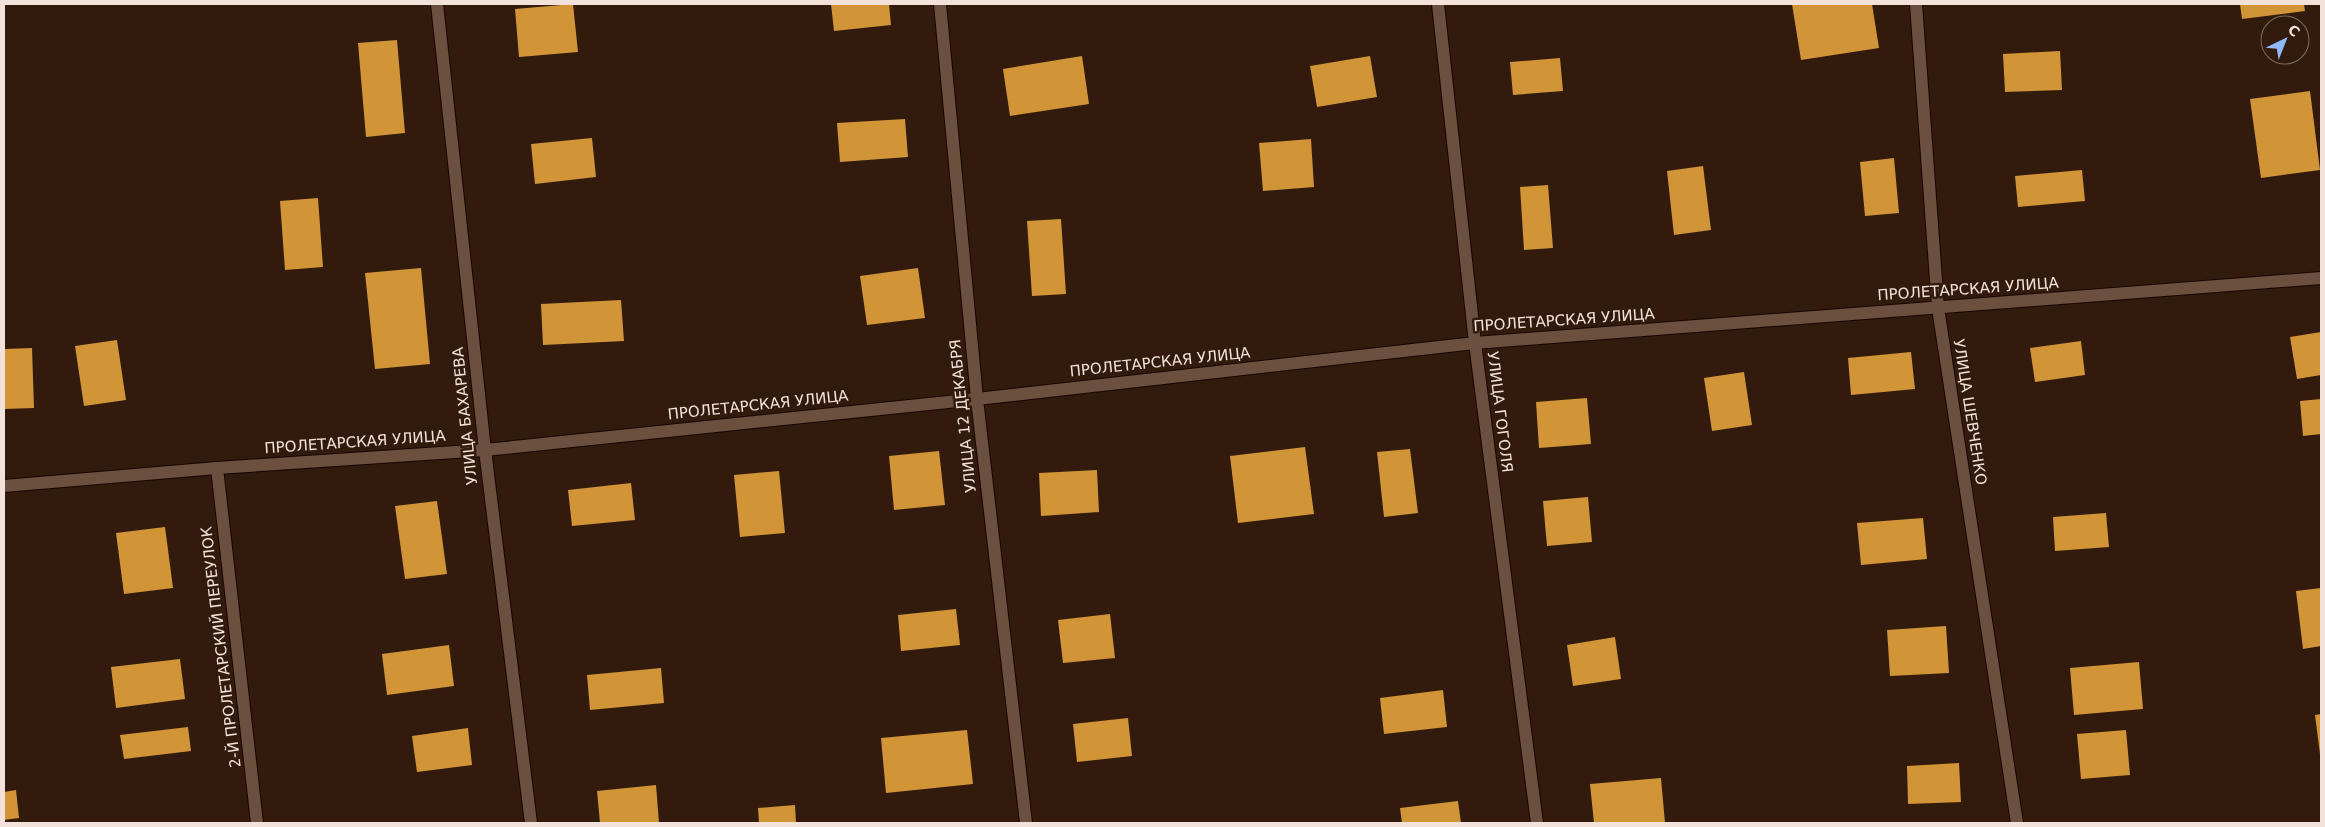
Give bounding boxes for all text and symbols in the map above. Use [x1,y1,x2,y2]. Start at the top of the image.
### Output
north arrow [2260,15,2310,65]
text: С [2285,21,2303,40]
street label: ПРОЛЕТАРСКАЯ УЛИЦА [1877,274,2060,304]
street label: ПРОЛЕТАРСКАЯ УЛИЦА [1473,305,1656,335]
street label: УЛИЦА 12 ДЕКАБРЯ [946,338,980,494]
street label: УЛИЦА ШЕВЧЕНКО [1950,338,1990,486]
street label: ПРОЛЕТАРСКАЯ УЛИЦА [1069,343,1252,380]
street label: УЛИЦА БАХАРЕВА [449,345,481,486]
street label: УЛИЦА ГОГОЛЯ [1484,350,1516,474]
street label: ПРОЛЕТАРСКАЯ УЛИЦА [667,386,850,423]
street label: ПРОЛЕТАРСКАЯ УЛИЦА [264,427,447,457]
street label: 2-Й ПРОЛЕТАРСКИЙ ПЕРЕУЛОК [196,525,245,769]

